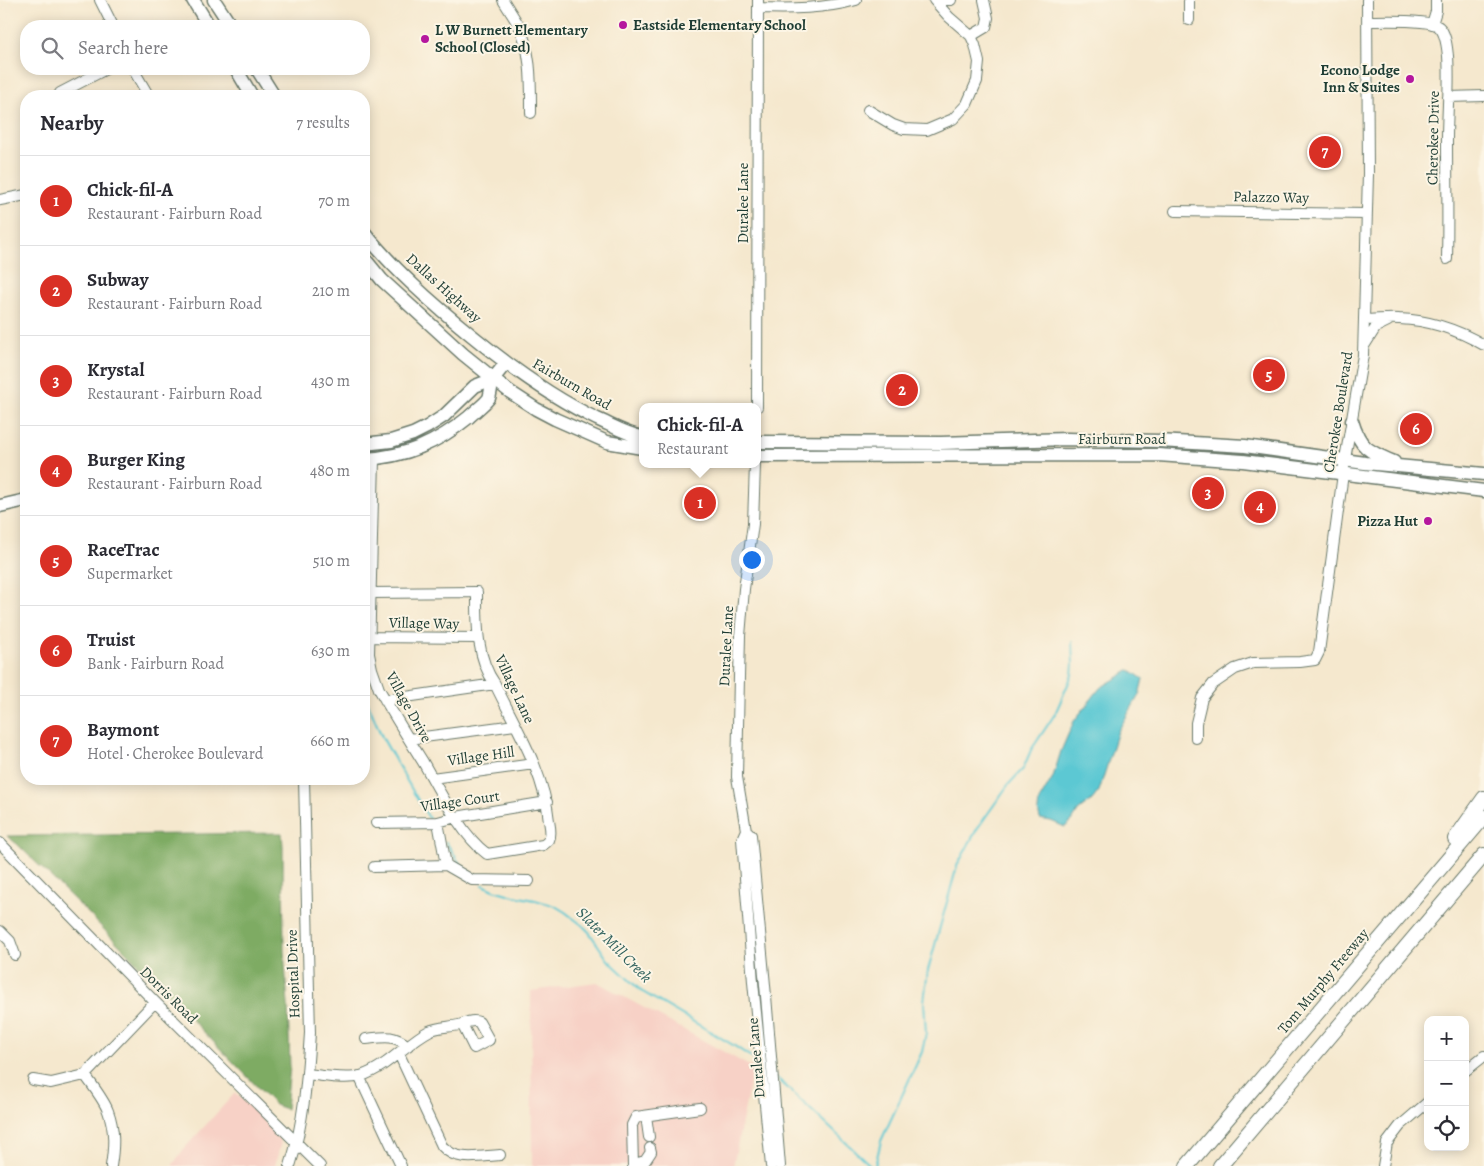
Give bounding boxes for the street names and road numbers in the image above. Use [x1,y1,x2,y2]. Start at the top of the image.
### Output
street label: Cherokee Drive [1422,90,1444,185]
street label: Duralee Lane [733,162,753,243]
street label: Palazzo Way [1233,186,1309,208]
street label: Dallas Highway [402,249,486,327]
street label: Cherokee Boulevard [1319,349,1358,474]
street label: Fairburn Road [529,353,616,415]
street label: Fairburn Road [1078,429,1167,449]
street label: Duralee Lane [714,605,738,687]
street label: Village Way [388,612,460,634]
street label: Village Lane [490,650,540,727]
street label: Village Drive [381,667,437,746]
street label: Village Hill [445,741,516,771]
street label: Village Court [418,786,501,817]
street label: Tom Murphy Freeway [1273,924,1373,1038]
street label: Hospital Drive [281,929,305,1019]
street label: Dorris Road [136,962,203,1029]
street label: Duralee Lane [742,1017,769,1099]

